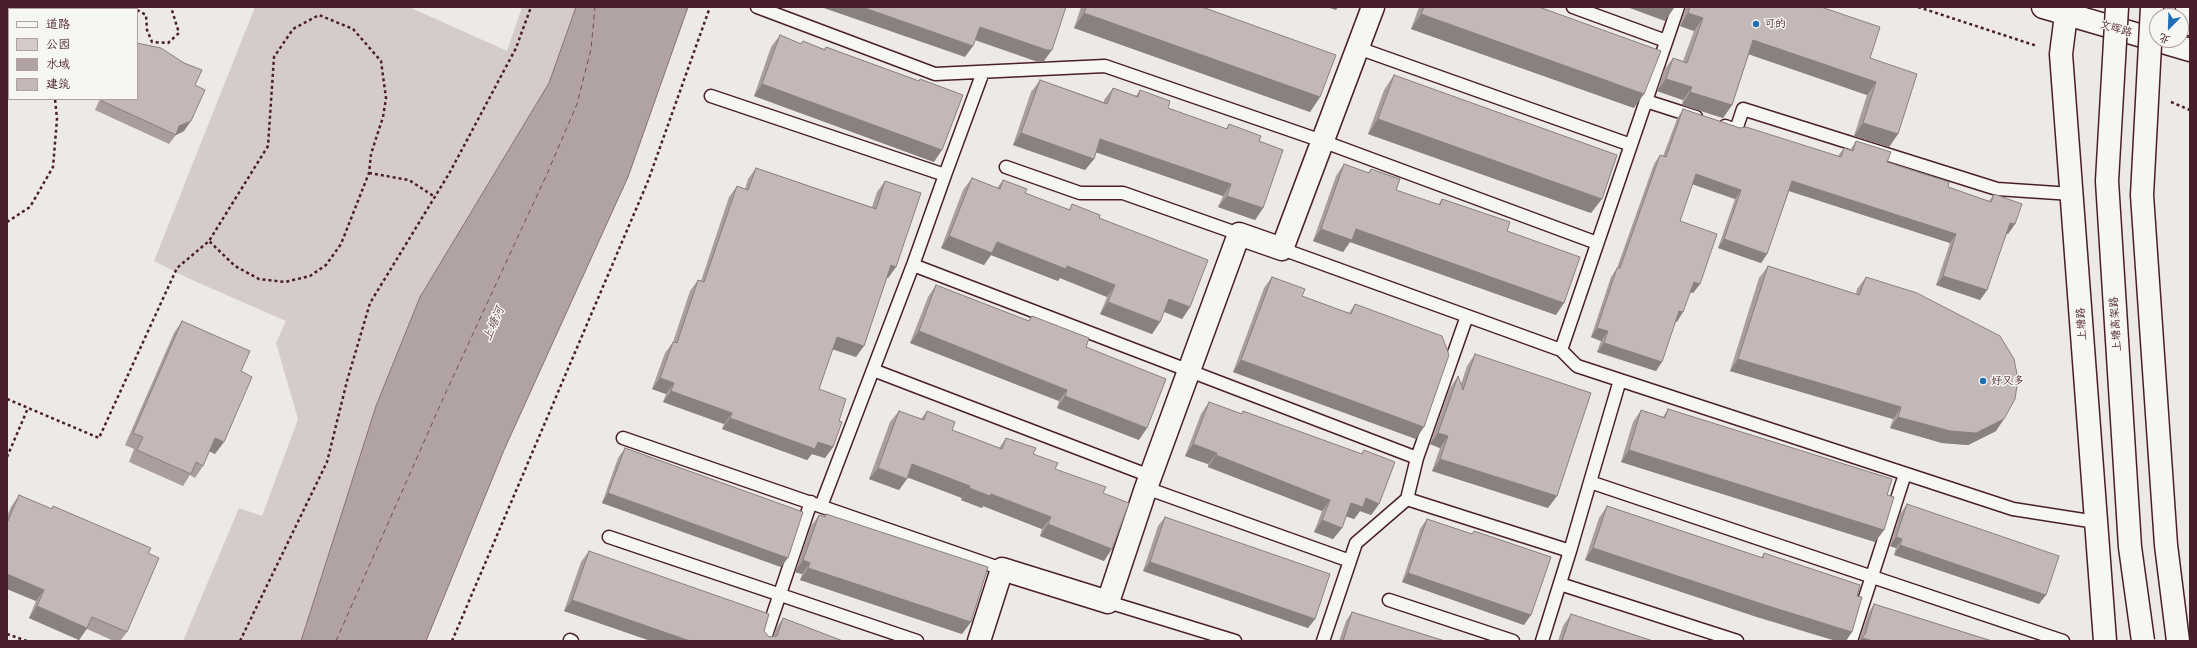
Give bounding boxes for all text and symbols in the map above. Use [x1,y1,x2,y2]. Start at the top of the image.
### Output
legend [8,8,138,100]
north arrow [2149,8,2189,48]
text: 道路 [46,16,70,32]
place label: 可的 [1764,17,1786,31]
street label: 文晖路 [2098,18,2134,40]
marker: 可的 [1751,19,1761,29]
text: 北 [2157,30,2172,48]
text: 公园 [46,36,70,52]
text: 水域 [46,56,70,72]
text: 建筑 [46,76,70,92]
street label: 上塘高架路 [2107,296,2125,352]
water label: 上塘河 [480,305,508,343]
street label: 上塘路 [2074,307,2090,341]
place label: 好又多 [1991,374,2024,388]
marker: 好又多 [1978,376,1988,386]

